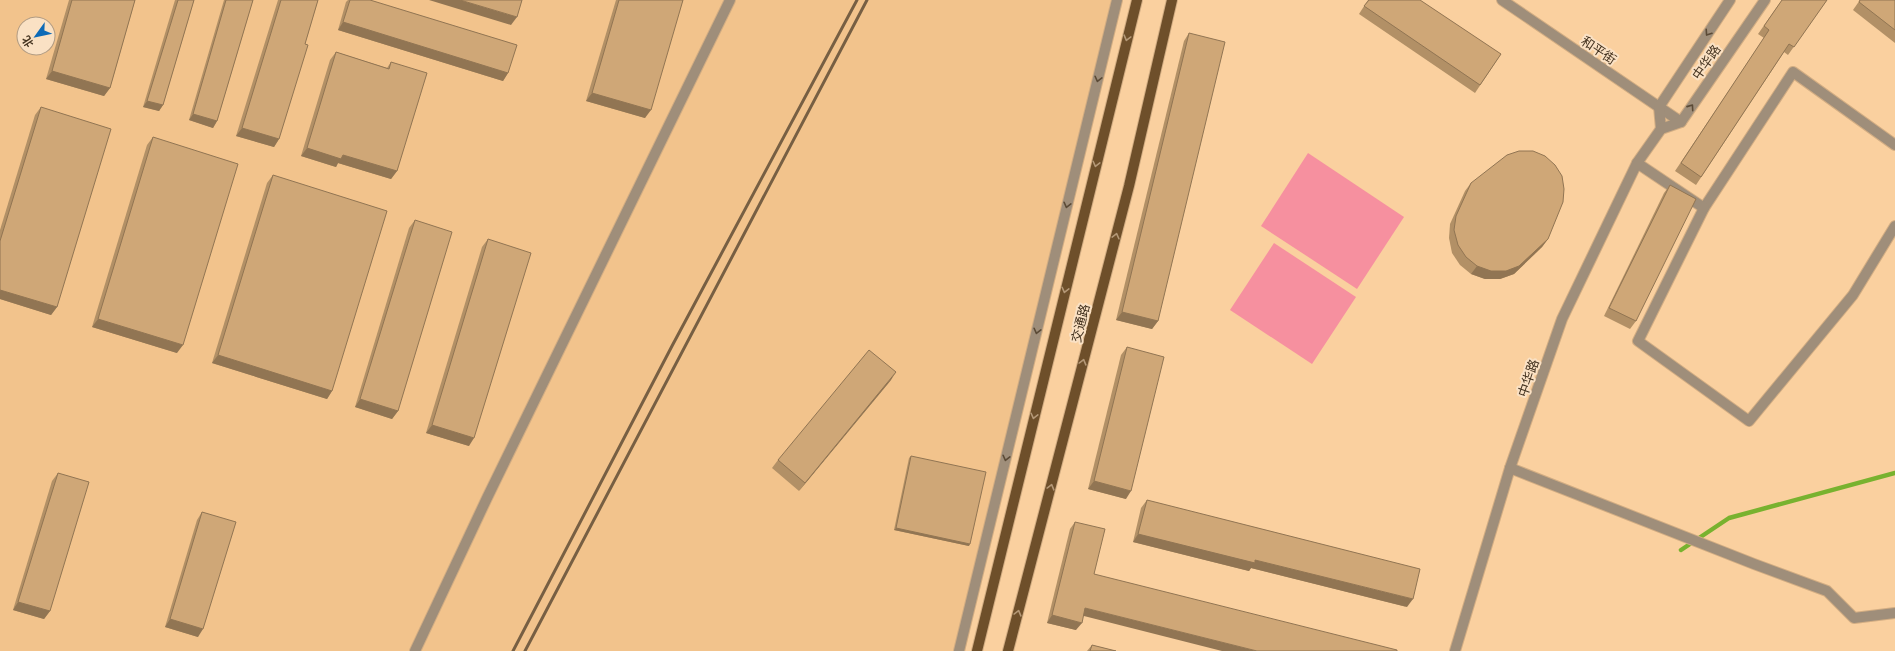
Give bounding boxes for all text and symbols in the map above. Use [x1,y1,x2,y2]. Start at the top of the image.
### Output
north arrow [16,16,56,56]
one-way arrow [1706,28,1713,35]
street label: 和平街 [1578,32,1620,68]
text: 北 [18,33,36,50]
one-way arrow [1123,34,1132,41]
street label: 中华路 [1687,41,1725,83]
one-way arrow [1094,75,1103,82]
one-way arrow [1686,105,1693,112]
one-way arrow [1092,160,1101,167]
one-way arrow [1064,202,1072,208]
one-way arrow [1111,232,1120,239]
one-way arrow [1061,286,1070,293]
street label: 交通路 [1067,302,1093,344]
one-way arrow [1033,328,1041,335]
street label: 中华路 [1513,357,1543,399]
one-way arrow [1079,358,1087,365]
one-way arrow [1031,413,1039,420]
one-way arrow [1002,454,1011,461]
one-way arrow [1046,484,1054,491]
one-way arrow [1013,610,1022,617]

